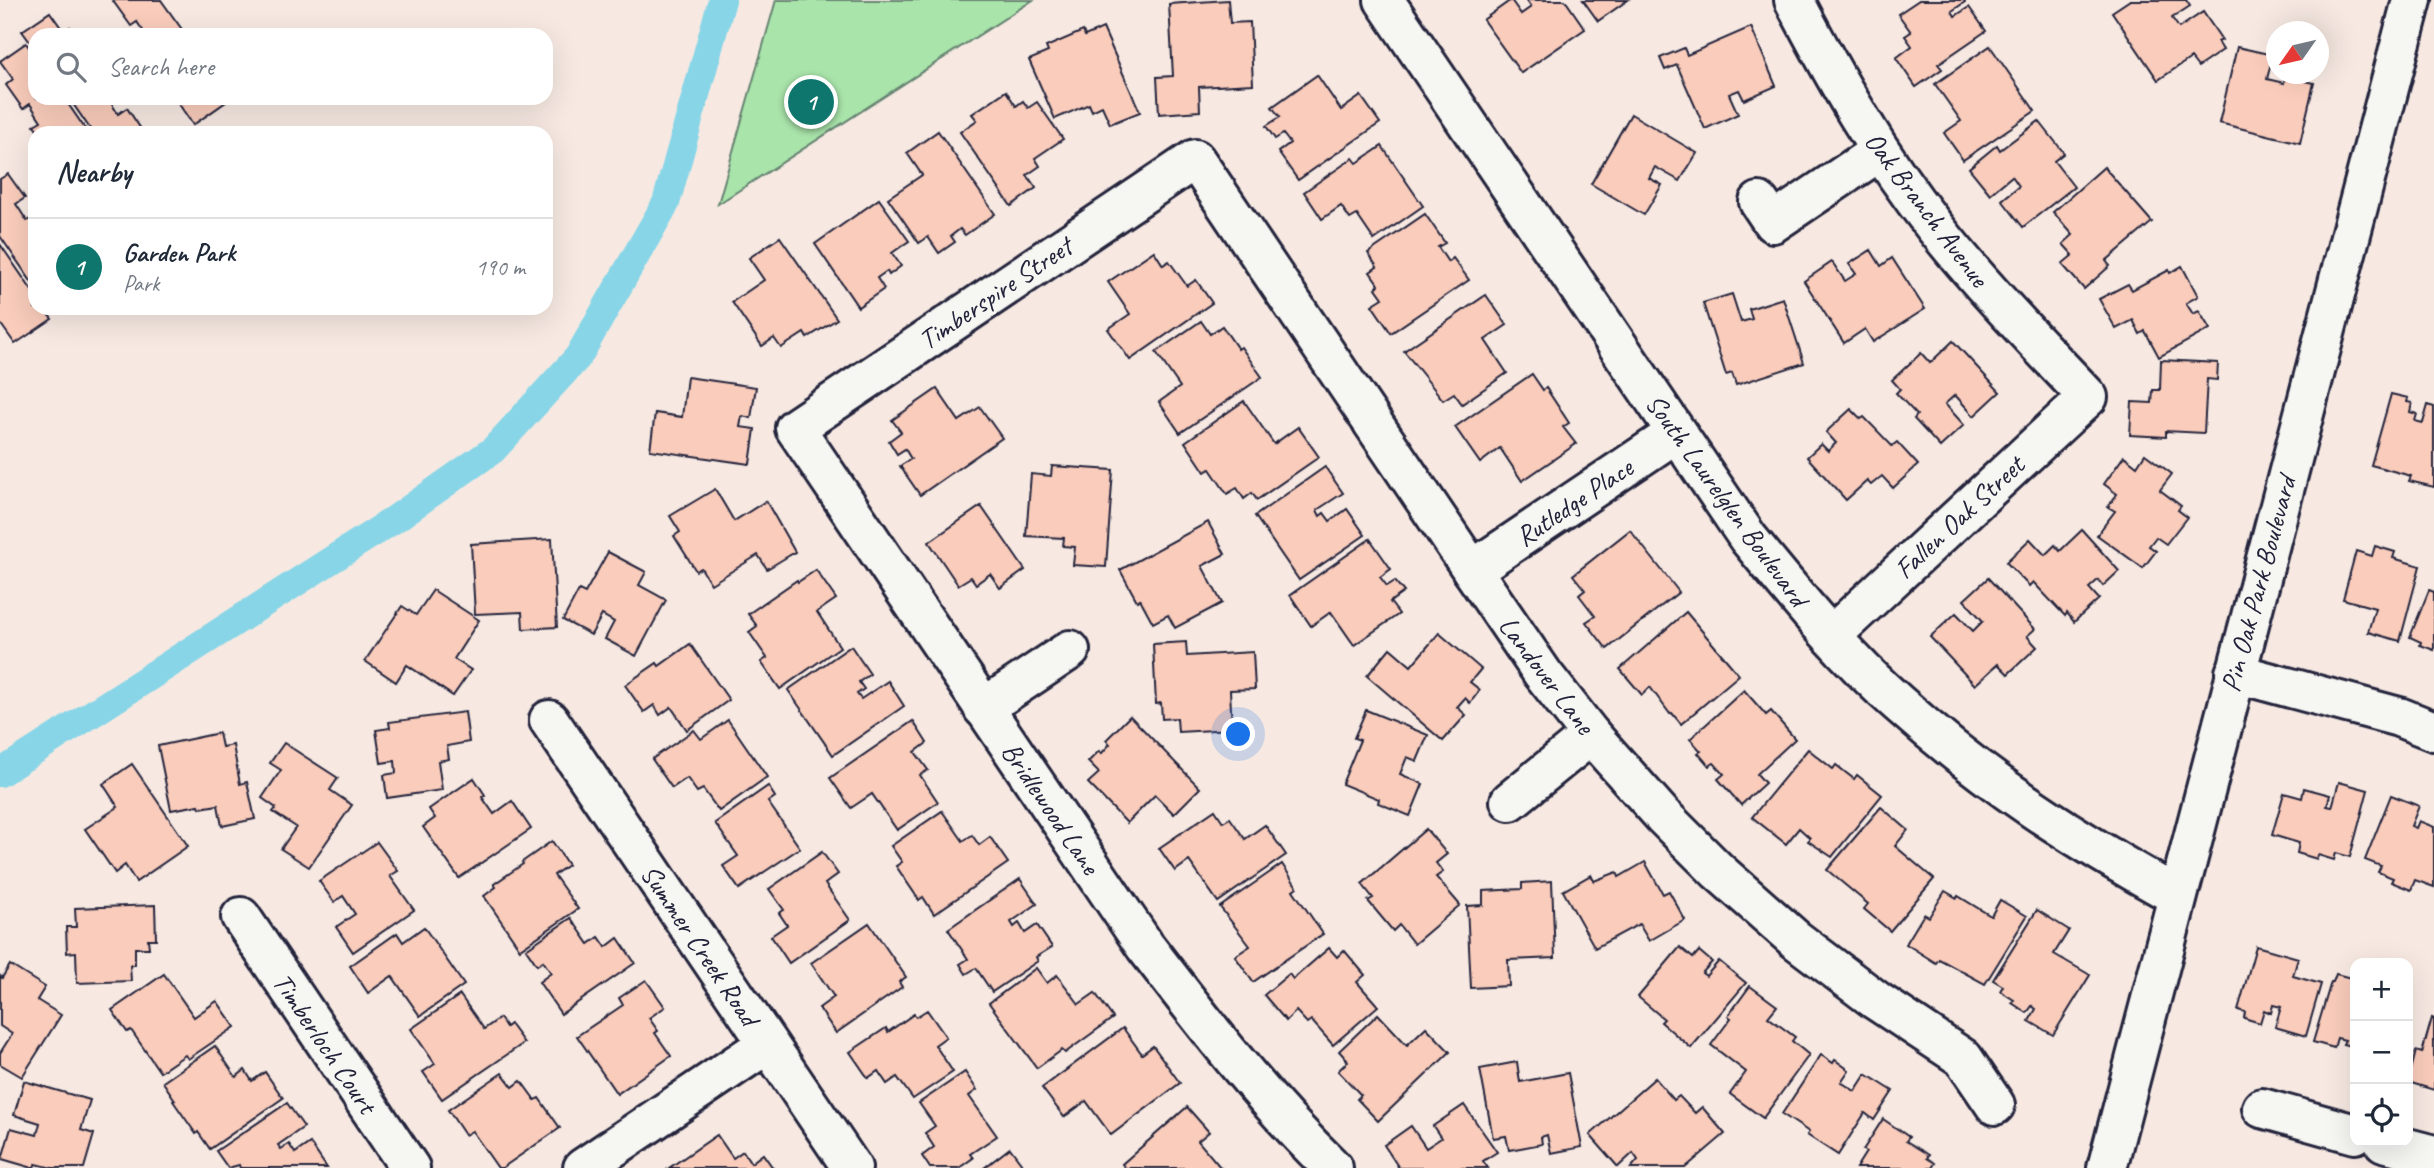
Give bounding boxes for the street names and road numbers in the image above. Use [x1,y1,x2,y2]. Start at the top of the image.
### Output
street label: Oak Branch Avenue [1857,124,1998,295]
street label: Timberspire Street [912,227,1081,357]
street label: South Laurelglen Boulevard [1638,387,1818,616]
street label: Fallen Oak Street [1887,446,2033,586]
street label: Rutledge Place [1509,449,1641,554]
street label: Pin Oak Park Boulevard [2212,469,2305,695]
street label: Landover Lane [1491,609,1604,742]
street label: Bridlewood Lane [994,735,1109,882]
street label: Summer Creek Road [633,858,769,1036]
street label: Timberloch Court [265,966,386,1122]

